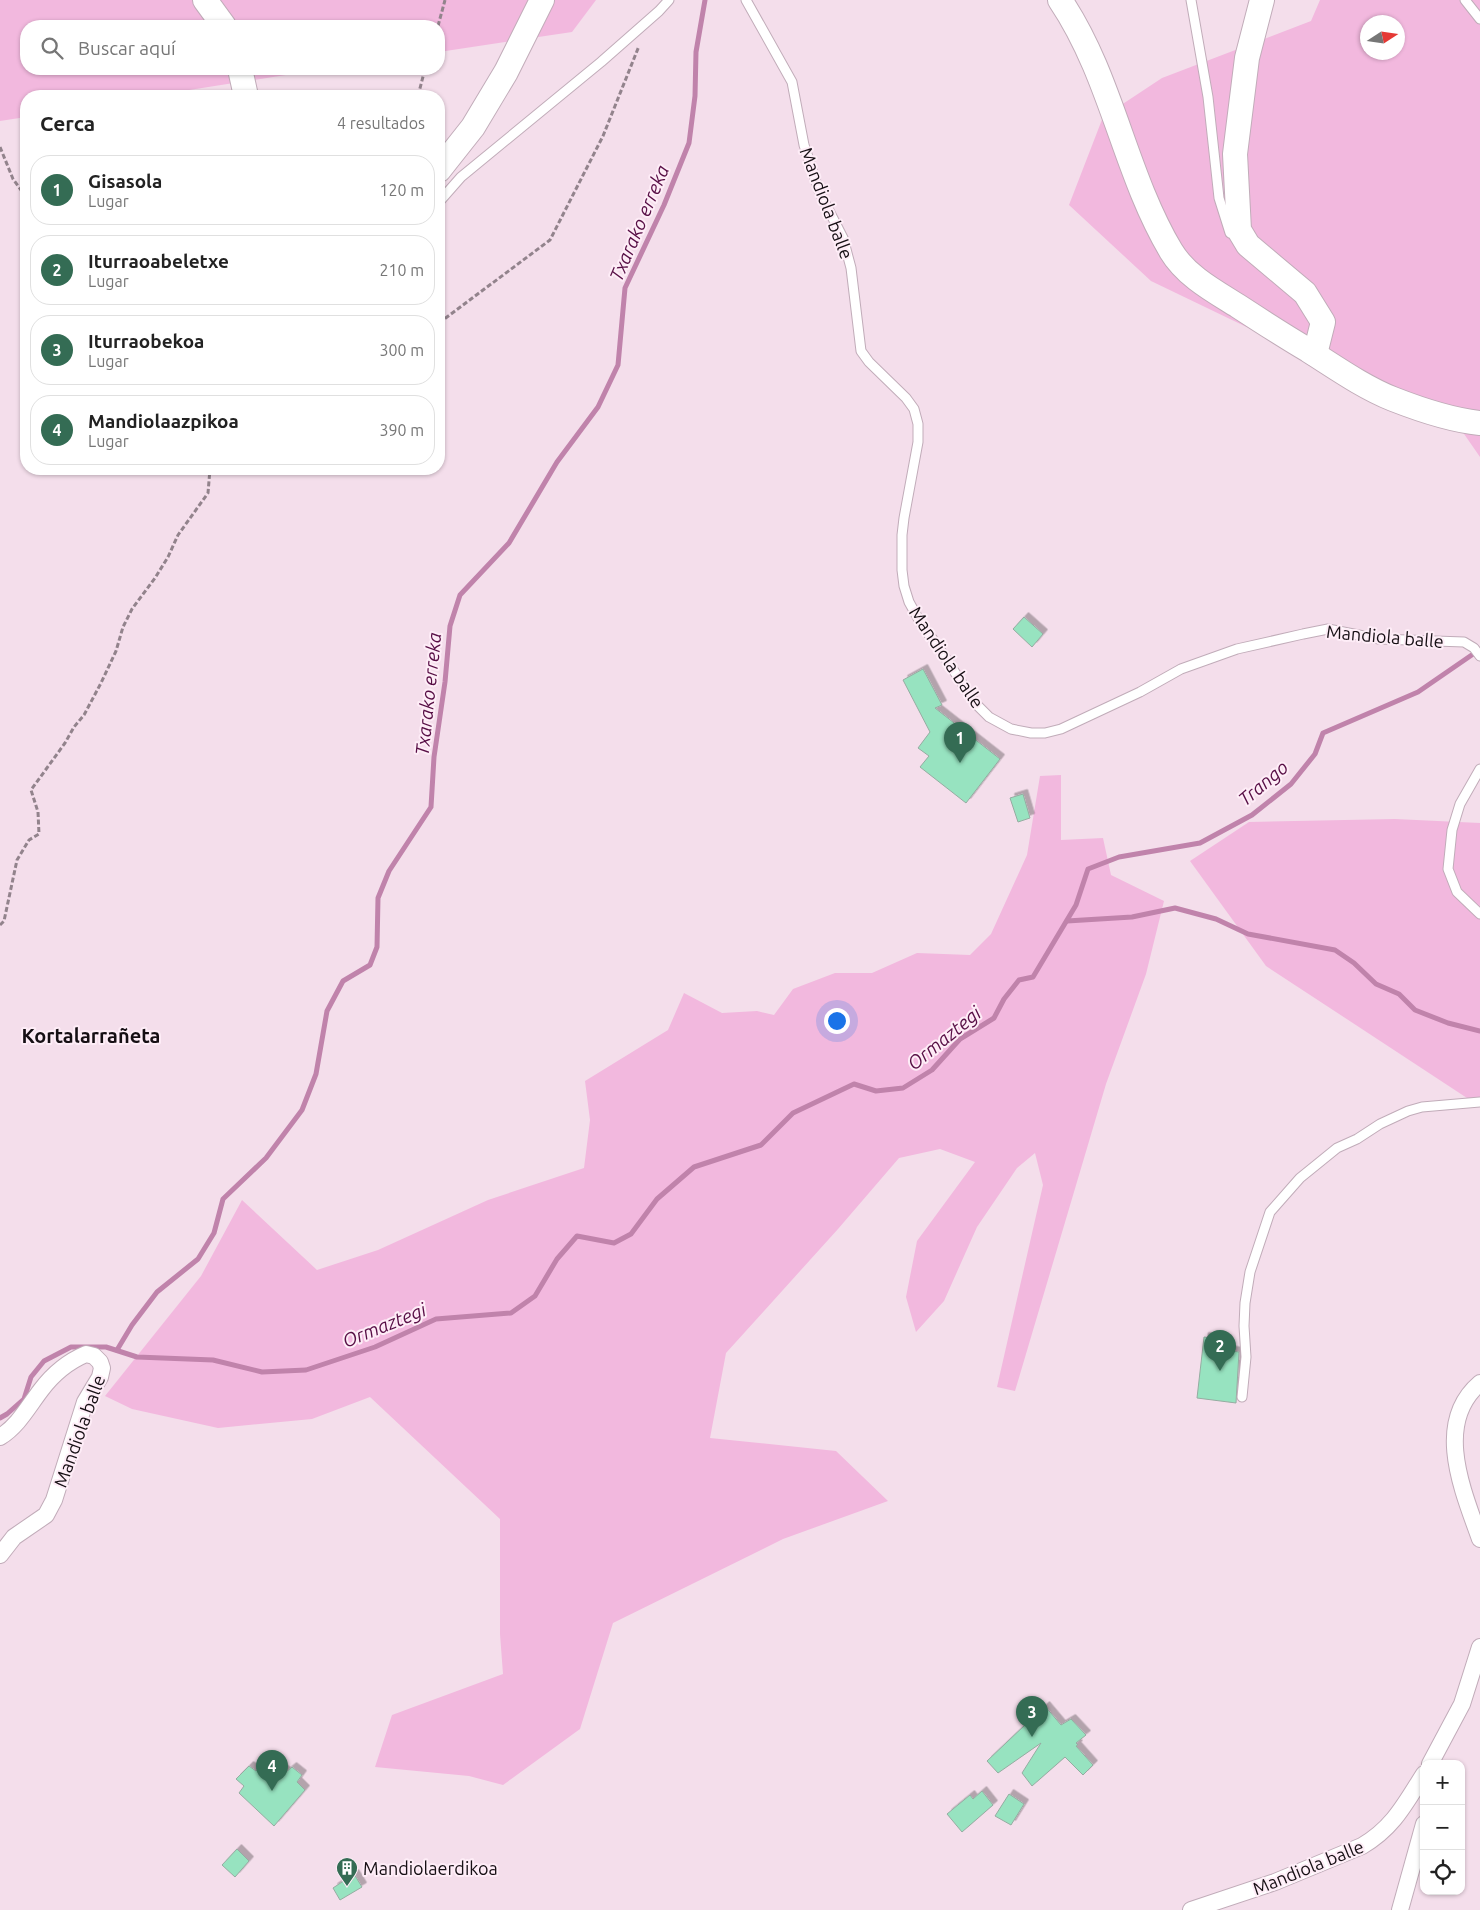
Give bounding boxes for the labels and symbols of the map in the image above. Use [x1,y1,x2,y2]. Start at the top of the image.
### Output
north arrow [1360,15,1405,60]
street label: Mandiola balle [797,144,857,262]
water label: Txarako erreka [605,162,673,284]
street label: Mandiola balle [906,603,988,711]
street label: Mandiola balle [1325,621,1445,651]
water label: Txarako erreka [411,631,445,757]
pin: 1 [944,722,976,763]
water label: Trango [1234,756,1292,810]
water label: Ormaztegi [903,1001,986,1074]
your location [824,1008,850,1034]
district label: Kortalarrañeta [22,1024,160,1047]
water label: Ormaztegi [339,1298,430,1352]
pin: 2 [1204,1330,1236,1371]
street label: Mandiola balle [49,1372,109,1490]
pin: 3 [1016,1696,1048,1737]
pin: 4 [256,1750,288,1791]
street label: Mandiola balle [1250,1836,1366,1898]
building icon: Mandiolaerdikoa [335,1856,359,1887]
place label: Mandiolaerdikoa [363,1858,498,1878]

